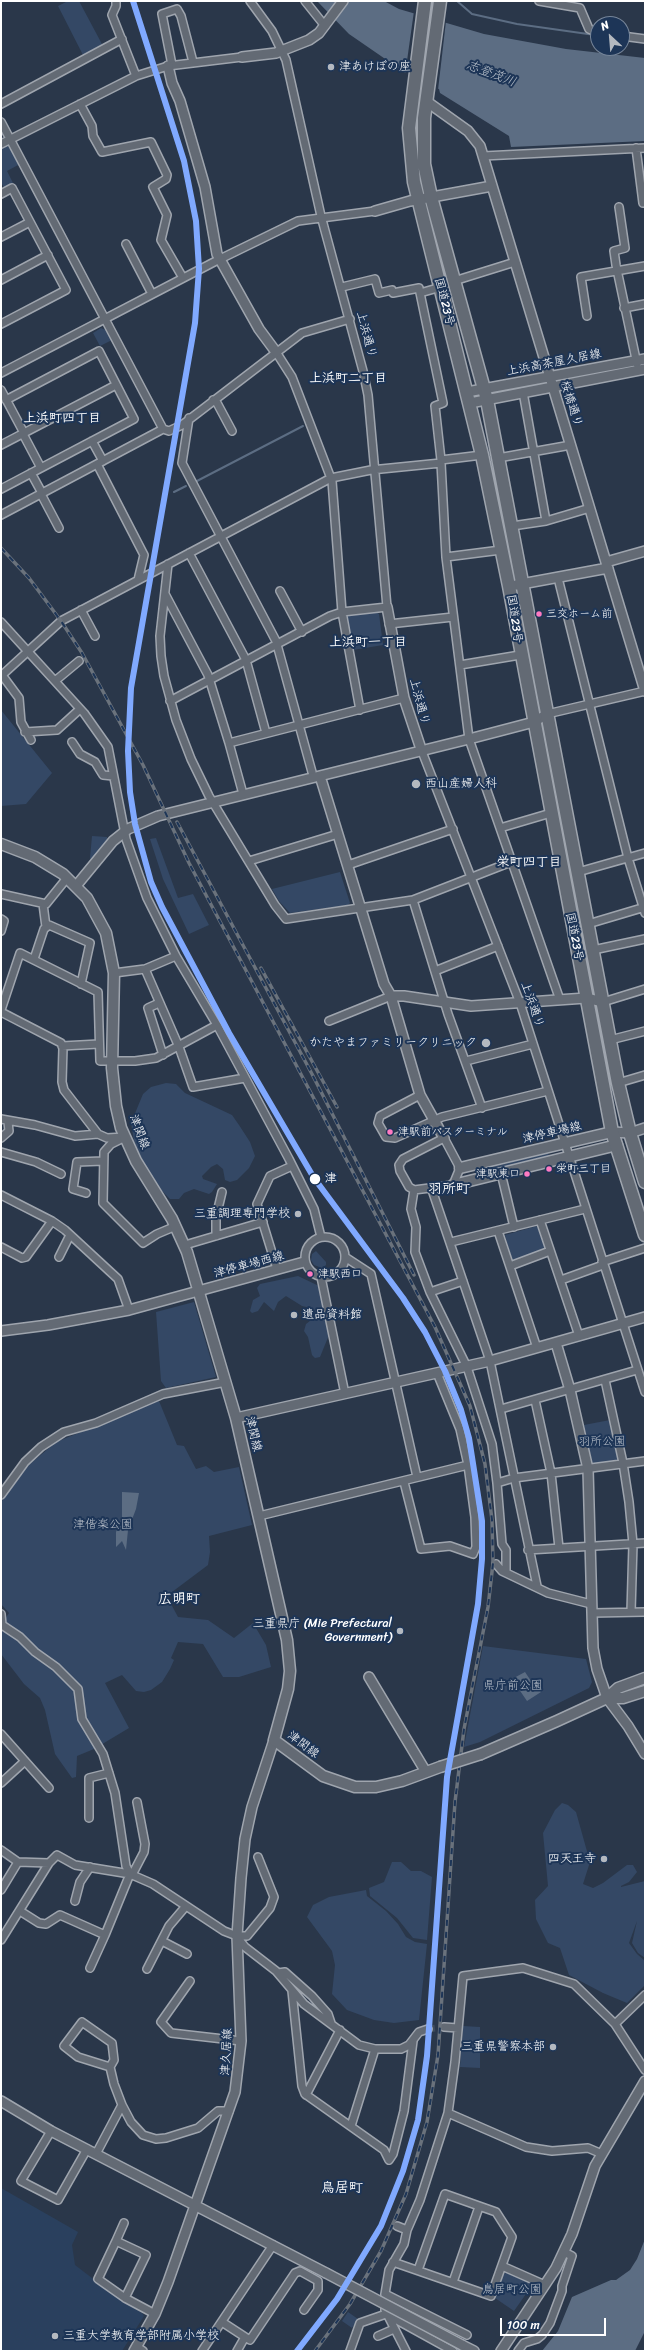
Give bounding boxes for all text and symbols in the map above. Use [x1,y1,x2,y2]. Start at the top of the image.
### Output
text: N [597,15,613,36]
north arrow [590,16,630,56]
water label: 志登茂川 [464,57,518,91]
place label: 津あけぼの座 [339,60,411,74]
marker: 津あけぼの座 [326,62,336,72]
street label: 国道23号 [431,276,457,328]
street label: 上浜通り [353,310,379,360]
street label: 上浜高茶屋久居線 [506,347,602,379]
district label: 上浜町二丁目 [309,371,387,387]
street label: 桜橋通り [557,379,585,429]
district label: 上浜町四丁目 [23,411,101,427]
street label: 国道23号 [503,593,525,645]
place label: 三交ホーム前 [546,607,612,621]
marker: 三交ホーム前 [534,609,544,619]
district label: 上浜町一丁目 [329,635,407,651]
street label: 上浜通り [406,677,432,727]
place label: 西山産婦人科 [425,777,497,791]
marker: 西山産婦人科 [410,778,422,790]
district label: 栄町四丁目 [497,855,561,871]
street label: 国道23号 [562,911,586,963]
street label: 上浜通り [517,980,547,1030]
place label: かたやまファミリークリニック [309,1036,477,1050]
marker: かたやまファミリークリニック [480,1037,492,1049]
street label: 津関線 [126,1113,152,1151]
street label: 津停車場線 [521,1119,583,1147]
place label: 津駅前バスターミナル [398,1125,508,1139]
marker: 津駅前バスターミナル [385,1127,395,1137]
place label: 栄町三丁目 [556,1162,611,1176]
marker: 栄町三丁目 [544,1164,554,1174]
place label: 津駅東口 [476,1167,520,1181]
marker: 津駅東口 [522,1169,532,1179]
marker: 津 [308,1172,322,1186]
place label: 津 [325,1172,337,1186]
district label: 羽所町 [428,1181,470,1197]
place label: 三重調理専門学校 [194,1207,290,1221]
marker: 三重調理専門学校 [293,1209,303,1219]
street label: 津停車場西線 [212,1249,286,1281]
place label: 津駅西口 [318,1267,362,1281]
marker: 津駅西口 [305,1269,315,1279]
place label: 遺品資料館 [302,1308,362,1322]
marker: 遺品資料館 [289,1310,299,1320]
street label: 津関線 [242,1415,264,1453]
park label: 羽所公園 [578,1435,626,1449]
park label: 津偕楽公園 [73,1518,133,1532]
district label: 広明町 [158,1591,200,1607]
place label: 三重県庁 (Mie Prefectural Government) [252,1617,392,1645]
marker: 三重県庁 (Mie Prefectural Government) [395,1626,405,1636]
park label: 県庁前公園 [483,1679,543,1693]
street label: 津関線 [284,1728,322,1762]
place label: 四天王寺 [548,1852,596,1866]
marker: 四天王寺 [599,1854,609,1864]
street label: 津久居線 [219,2028,235,2076]
place label: 三重県警察本部 [461,2040,545,2054]
marker: 三重県警察本部 [548,2042,558,2052]
district label: 鳥居町 [321,2180,363,2196]
park label: 鳥居町公園 [482,2283,542,2297]
scale bar [502,2310,608,2336]
text: 100 m [507,2314,540,2336]
place label: 三重大学教育学部附属小学校 [63,2329,219,2343]
marker: 三重大学教育学部附属小学校 [50,2331,60,2341]

